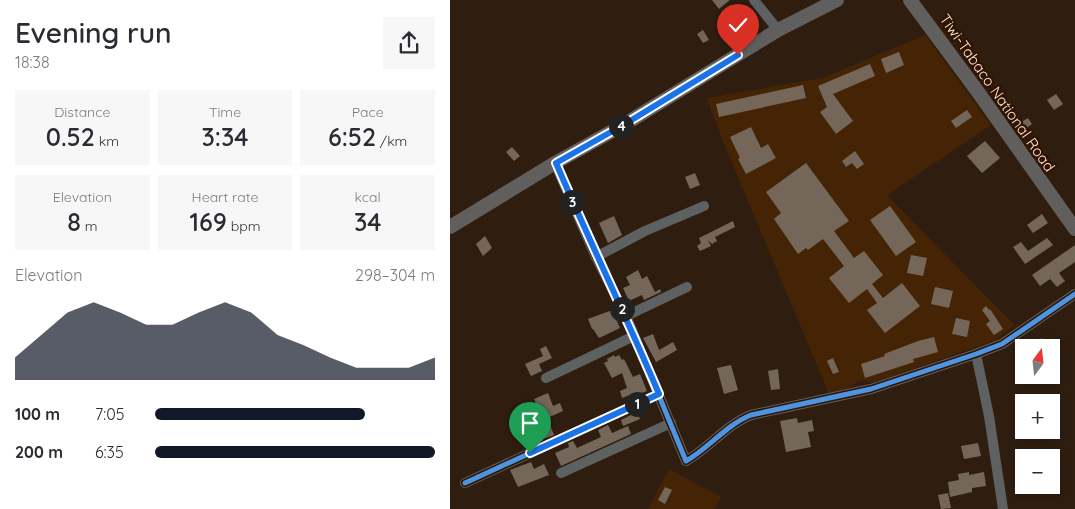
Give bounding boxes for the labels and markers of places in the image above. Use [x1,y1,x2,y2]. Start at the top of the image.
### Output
pin [717,4,759,55]
pin: 4 [608,114,634,138]
pin: 3 [560,190,584,214]
pin: 2 [610,296,634,322]
pin: 1 [624,392,650,416]
pin [509,402,551,453]

